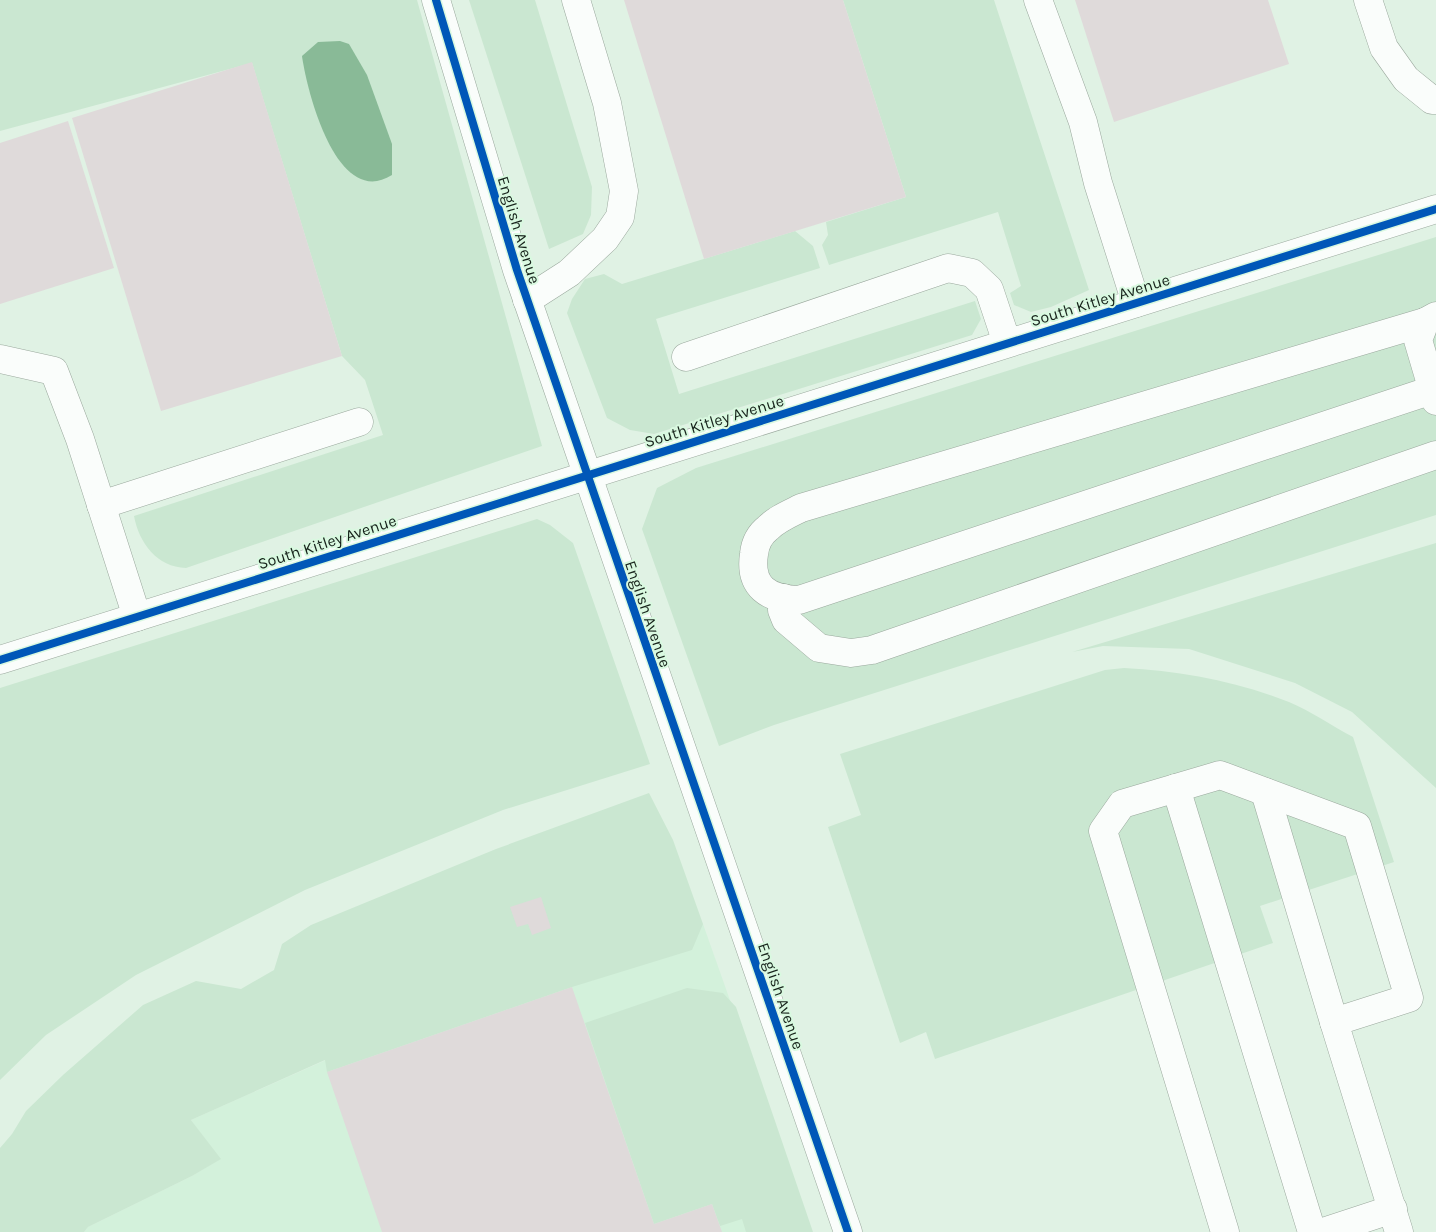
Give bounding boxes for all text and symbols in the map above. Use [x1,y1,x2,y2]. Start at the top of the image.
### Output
street label: English Avenue [494,174,544,286]
street label: South Kitley Avenue [1028,270,1172,330]
street label: South Kitley Avenue [642,391,786,451]
street label: South Kitley Avenue [255,511,399,573]
street label: English Avenue [621,558,675,670]
street label: English Avenue [754,940,808,1052]

